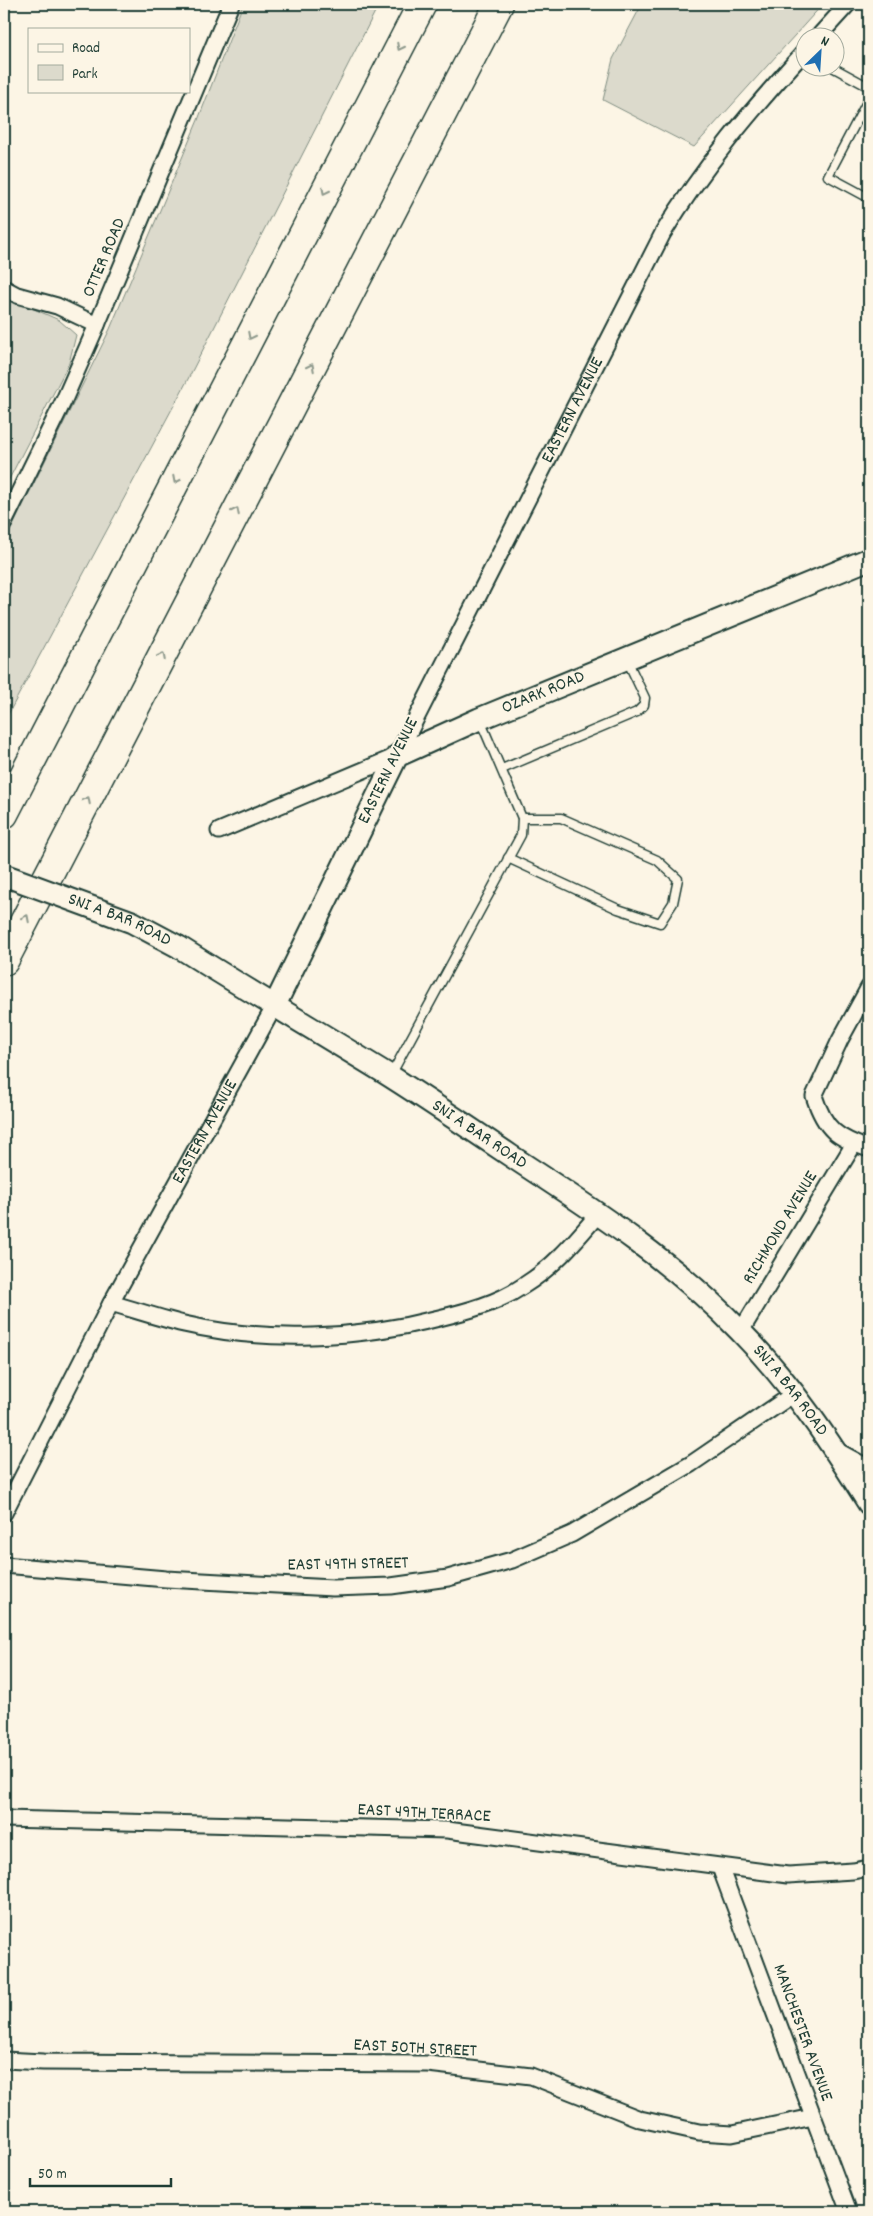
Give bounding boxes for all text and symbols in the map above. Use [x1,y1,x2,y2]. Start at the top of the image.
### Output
legend [28,28,190,92]
north arrow [796,28,846,78]
text: N [817,32,832,53]
text: Road [72,38,100,60]
one-way arrow [396,42,406,51]
text: Park [72,64,98,86]
one-way arrow [321,186,331,195]
street label: OTTER ROAD [77,214,133,302]
one-way arrow [247,331,257,340]
street label: EASTERN AVENUE [535,353,610,468]
one-way arrow [305,363,315,372]
one-way arrow [172,475,182,484]
one-way arrow [230,508,240,517]
one-way arrow [156,652,166,661]
street label: OZARK ROAD [498,664,589,721]
street label: EASTERN AVENUE [352,714,426,828]
one-way arrow [81,796,91,805]
street label: SNI A BAR ROAD [64,887,176,953]
one-way arrow [20,914,30,923]
street label: EASTERN AVENUE [166,1075,244,1189]
street label: SNI A BAR ROAD [427,1094,532,1176]
street label: RICHMOND AVENUE [737,1167,825,1289]
street label: SNI A BAR ROAD [746,1339,834,1441]
street label: EAST 49TH STREET [287,1551,409,1579]
street label: EAST 49TH TERRACE [357,1798,491,1830]
street label: MANCHESTER AVENUE [766,1961,838,2105]
street label: EAST 50TH STREET [353,2033,477,2065]
scale bar [30,2156,171,2188]
text: 50 m [38,2164,67,2186]

